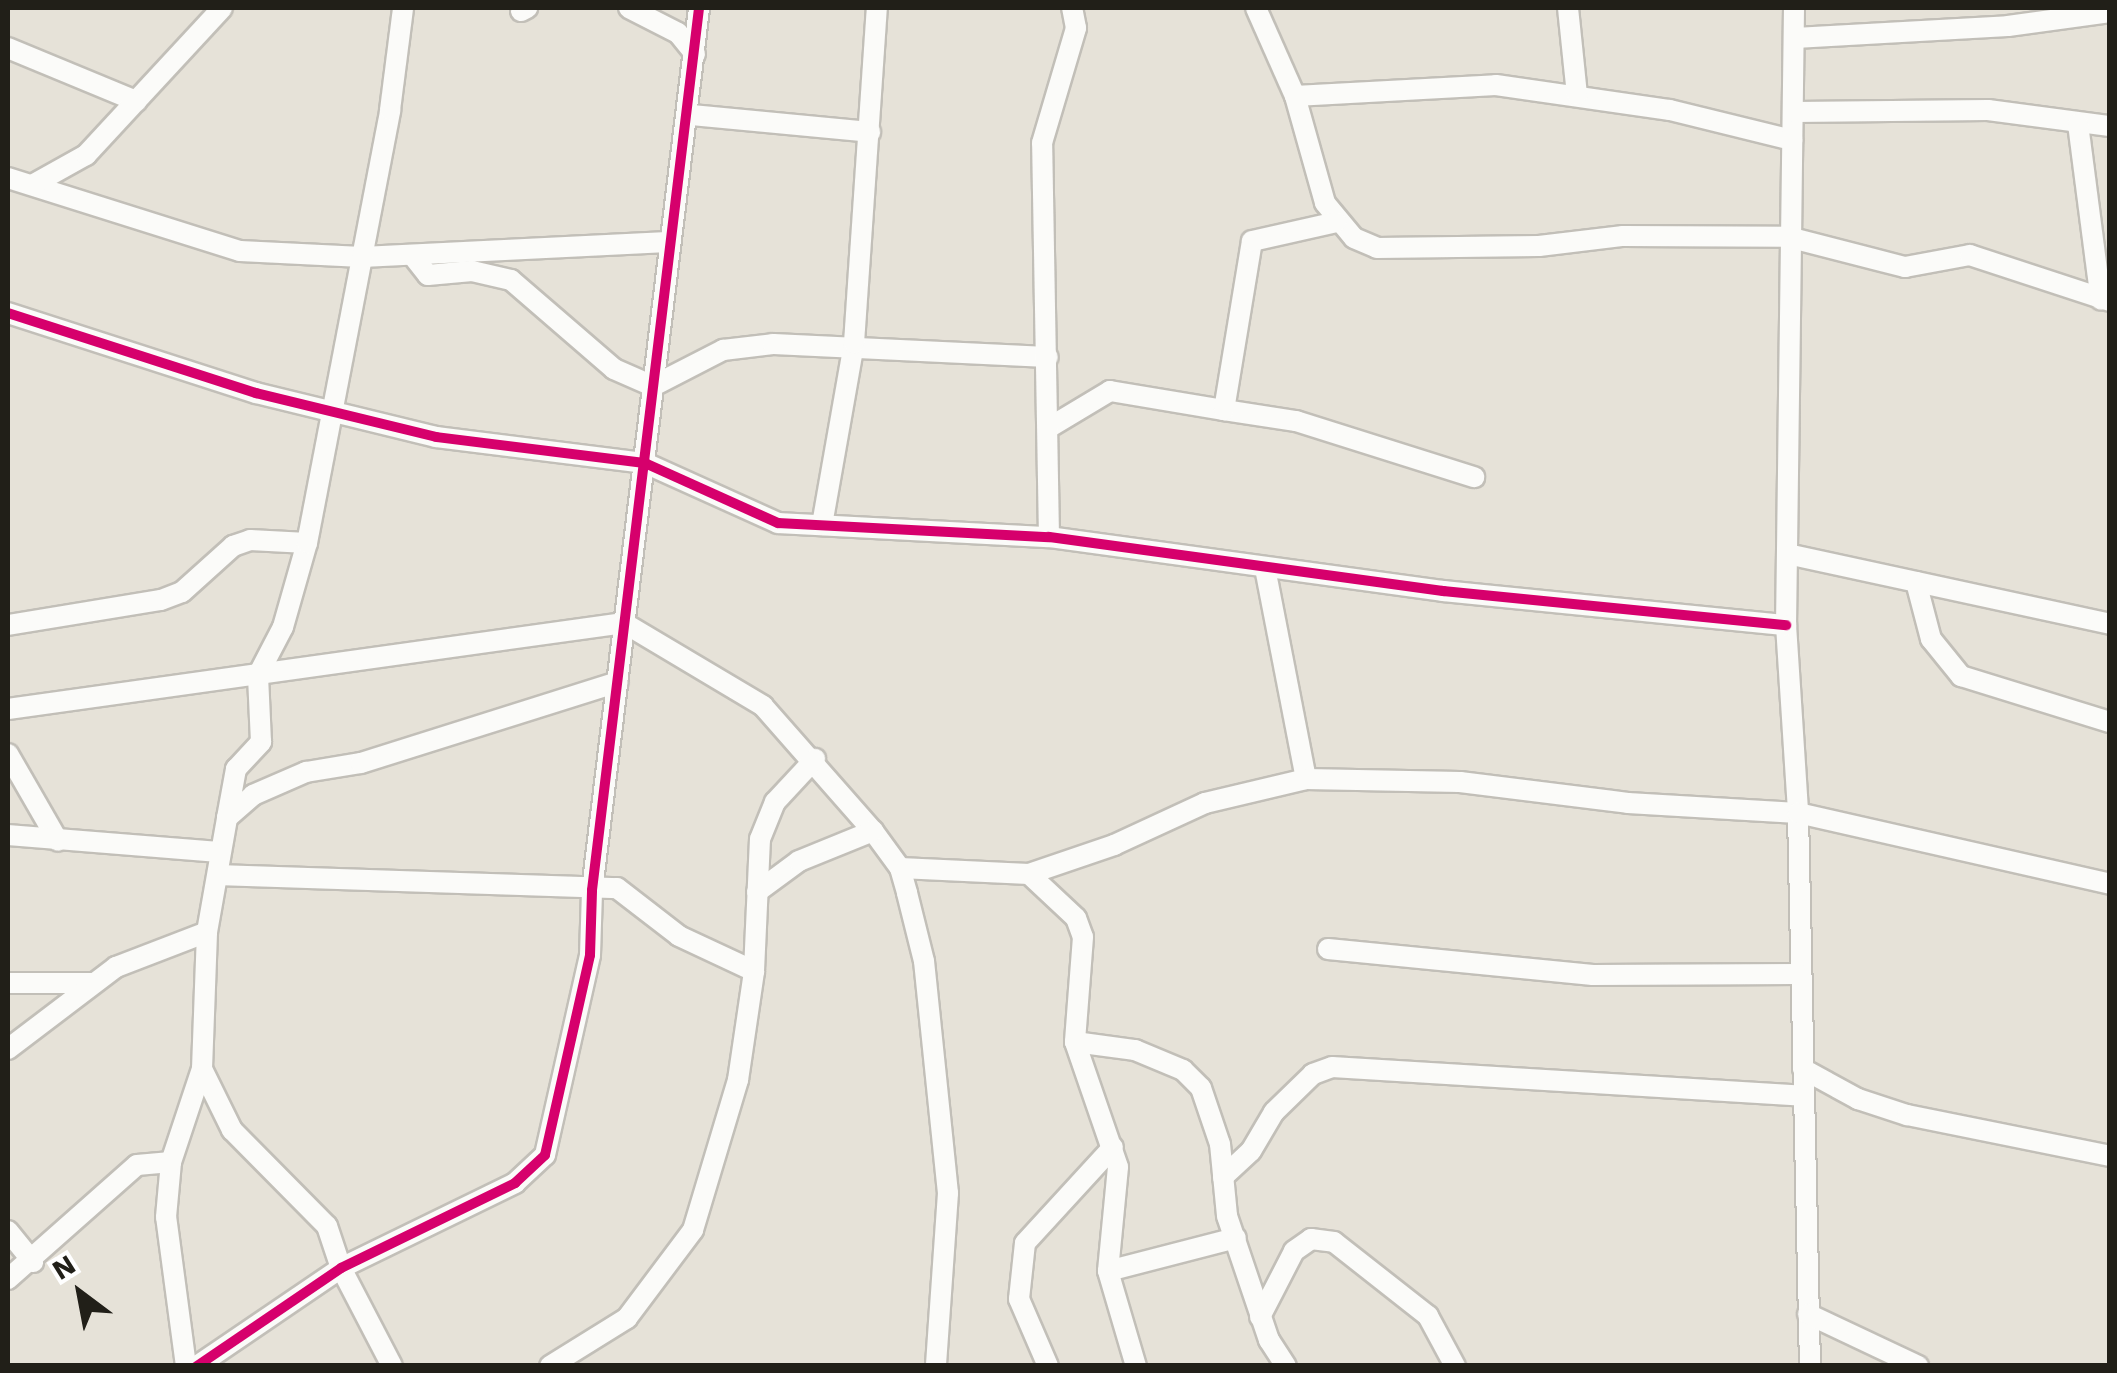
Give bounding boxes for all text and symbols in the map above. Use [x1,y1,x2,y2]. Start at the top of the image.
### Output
north arrow [30,1243,130,1343]
text: N [46,1248,81,1287]

